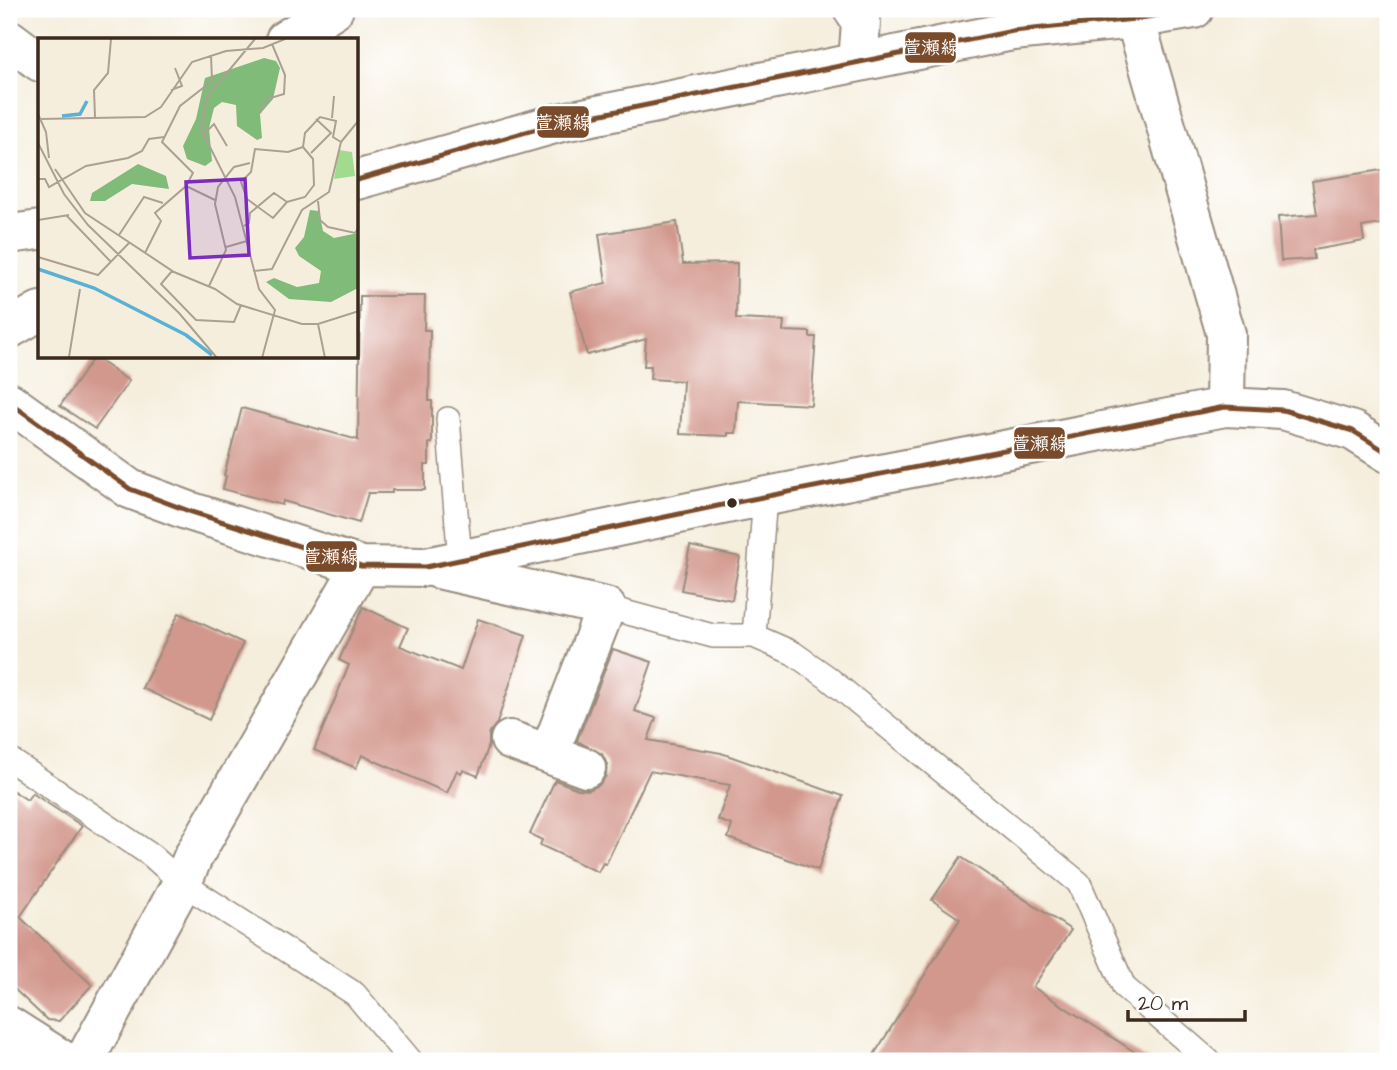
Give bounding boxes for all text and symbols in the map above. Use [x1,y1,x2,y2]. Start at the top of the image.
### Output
line badge: 萱瀬線 [904,31,957,64]
text: 萱瀬線 [902,35,960,62]
inset map [38,38,359,359]
line badge: 萱瀬線 [536,105,590,139]
text: 萱瀬線 [534,110,592,137]
line badge: 萱瀬線 [1013,426,1066,460]
text: 萱瀬線 [1011,431,1069,458]
unlabelled marker [725,496,739,510]
line badge: 萱瀬線 [305,540,358,573]
text: 萱瀬線 [302,544,360,571]
scale bar [1128,979,1245,1023]
text: 20 m [1138,989,1189,1018]

